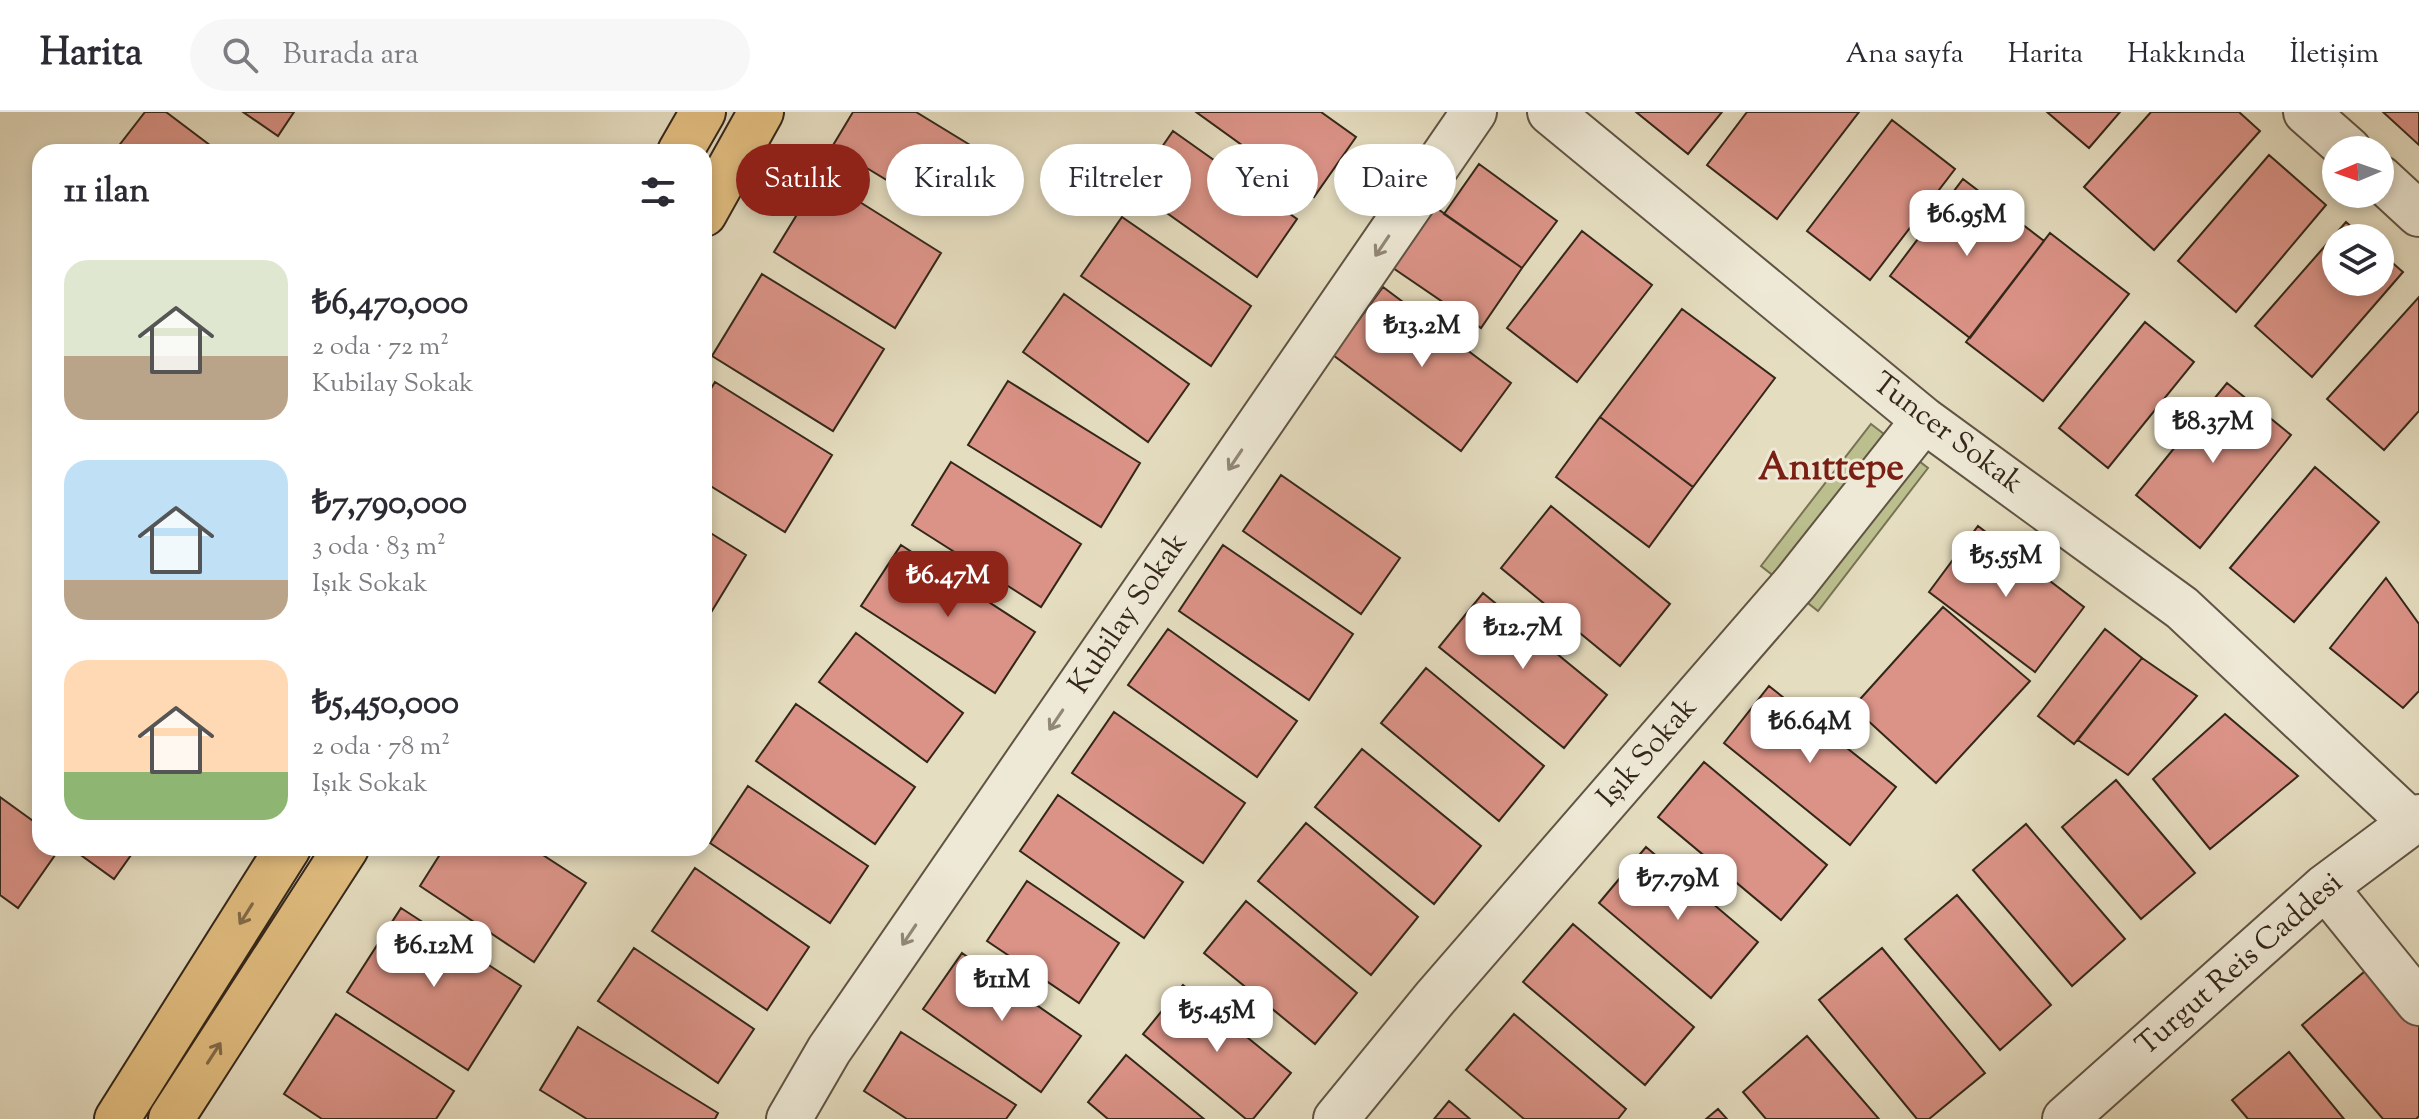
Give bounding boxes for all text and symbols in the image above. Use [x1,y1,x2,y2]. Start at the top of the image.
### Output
search box [190,19,750,91]
text: Harita [40,28,142,82]
icon: search [218,33,262,77]
text: Burada ara [282,34,419,77]
text: Ana sayfa [1846,35,1964,75]
text: Harita [2008,35,2083,75]
text: Hakkında [2127,35,2246,75]
text: İletişim [2290,35,2379,75]
north arrow [2322,136,2394,208]
map controls [2322,136,2394,296]
chip: Satılık [736,144,870,216]
chip: Kiralık [886,144,1024,216]
chip: Filtreler [1040,144,1191,216]
chip: Yeni [1207,144,1318,216]
chip: Daire [1334,144,1456,216]
text: 11 ilan [64,168,149,217]
icon: filters [636,170,680,214]
pin: ₺6.95M [1902,190,2032,258]
text: ₺6.95M [1927,197,2007,234]
button: layers [2322,224,2394,296]
one-way arrow [1374,234,1390,256]
text: ₺6,470,000 [312,280,468,329]
icon: home [128,292,224,388]
pin: ₺13.2M [1357,301,1487,369]
text: ₺13.2M [1384,308,1460,345]
text: 2 oda · 72 m² [312,329,449,366]
street label: Tuncer Sokak [1863,363,2031,505]
text: Kubilay Sokak [312,366,474,403]
pin: ₺8.37M [2148,397,2278,465]
text: ₺8.37M [2172,404,2254,441]
district label: Anıttepe [1758,443,1904,497]
one-way arrow [1227,448,1243,470]
text: ₺7,790,000 [312,480,467,529]
icon: home [128,492,224,588]
street label: Kubilay Sokak [1059,525,1199,703]
text: 3 oda · 83 m² [312,529,446,566]
pin: ₺5.55M [1941,531,2071,599]
text: ₺5.55M [1970,538,2042,575]
pin: ₺6.47M [883,551,1013,619]
text: ₺6.47M [906,558,990,595]
text: Işık Sokak [312,566,428,603]
pin: ₺12.7M [1458,603,1588,671]
text: ₺12.7M [1484,610,1562,647]
text: ₺5,450,000 [312,680,459,729]
street label: Işık Sokak [1588,688,1708,818]
icon: home [128,692,224,788]
pin: ₺6.64M [1745,697,1875,765]
text: ₺6.64M [1769,704,1851,741]
one-way arrow [1048,709,1064,731]
text: 2 oda · 78 m² [312,729,450,766]
text: Işık Sokak [312,766,428,803]
pin: ₺7.79M [1613,854,1743,922]
text: ₺7.79M [1637,861,1719,898]
street label: Turgut Reis Caddesi [2127,863,2353,1067]
one-way arrow [238,902,254,925]
pin: ₺6.12M [369,921,499,989]
one-way arrow [901,923,917,945]
text: ₺6.12M [395,928,473,965]
pin: ₺11M [955,955,1049,1023]
text: ₺11M [974,962,1030,999]
pin: ₺5.45M [1152,986,1282,1054]
text: ₺5.45M [1179,993,1255,1030]
one-way arrow [205,1043,222,1065]

